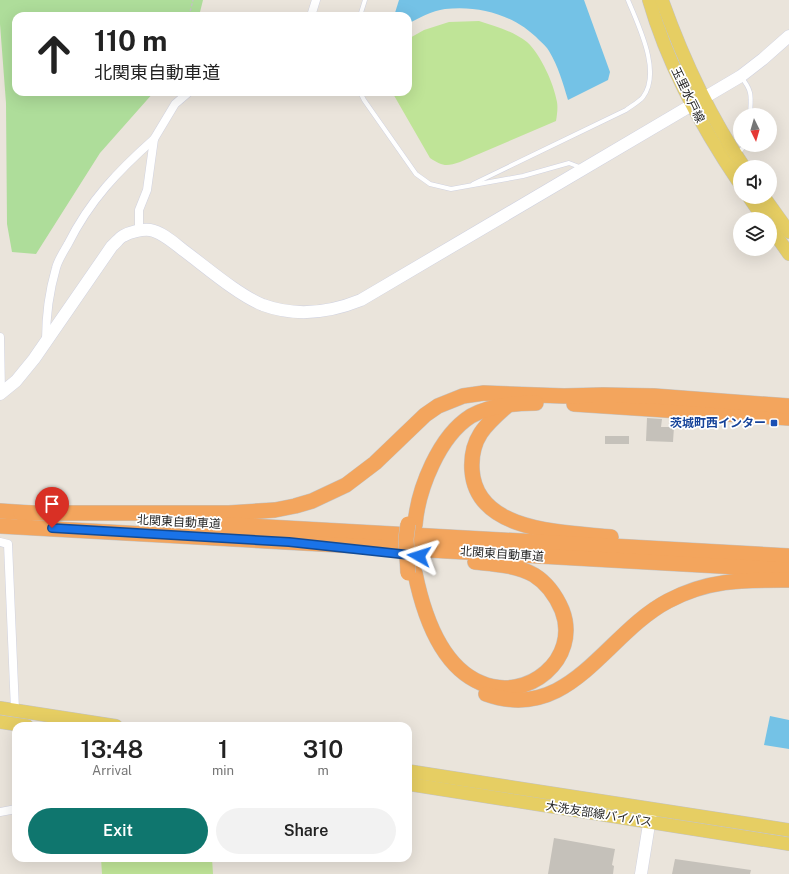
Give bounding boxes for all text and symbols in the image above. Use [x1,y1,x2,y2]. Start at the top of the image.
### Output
text: 110 m [94,24,167,57]
icon: ahead [28,28,80,80]
text: 北関東自動車道 [94,62,220,83]
street label: 玉里水戸線 [669,65,707,125]
north arrow [733,108,777,152]
map controls [733,108,777,256]
button: sound [733,160,777,204]
button: layers [733,212,777,256]
place label: 茨城町西インター [670,416,766,430]
marker: 茨城町西インター [769,418,779,428]
pin [35,487,69,528]
icon: arrive [41,493,63,515]
street label: 北関東自動車道 [137,513,221,531]
position arrow [398,535,440,577]
street label: 北関東自動車道 [460,544,544,564]
text: 13:48 [81,735,143,763]
text: 1 [218,735,228,763]
text: 310 [303,735,343,763]
text: Arrival [92,763,132,778]
text: min [212,763,234,778]
text: m [317,763,329,778]
street label: 大洗友部線バイパス [545,799,653,829]
button: Exit [28,808,208,854]
button: Share [216,808,396,854]

